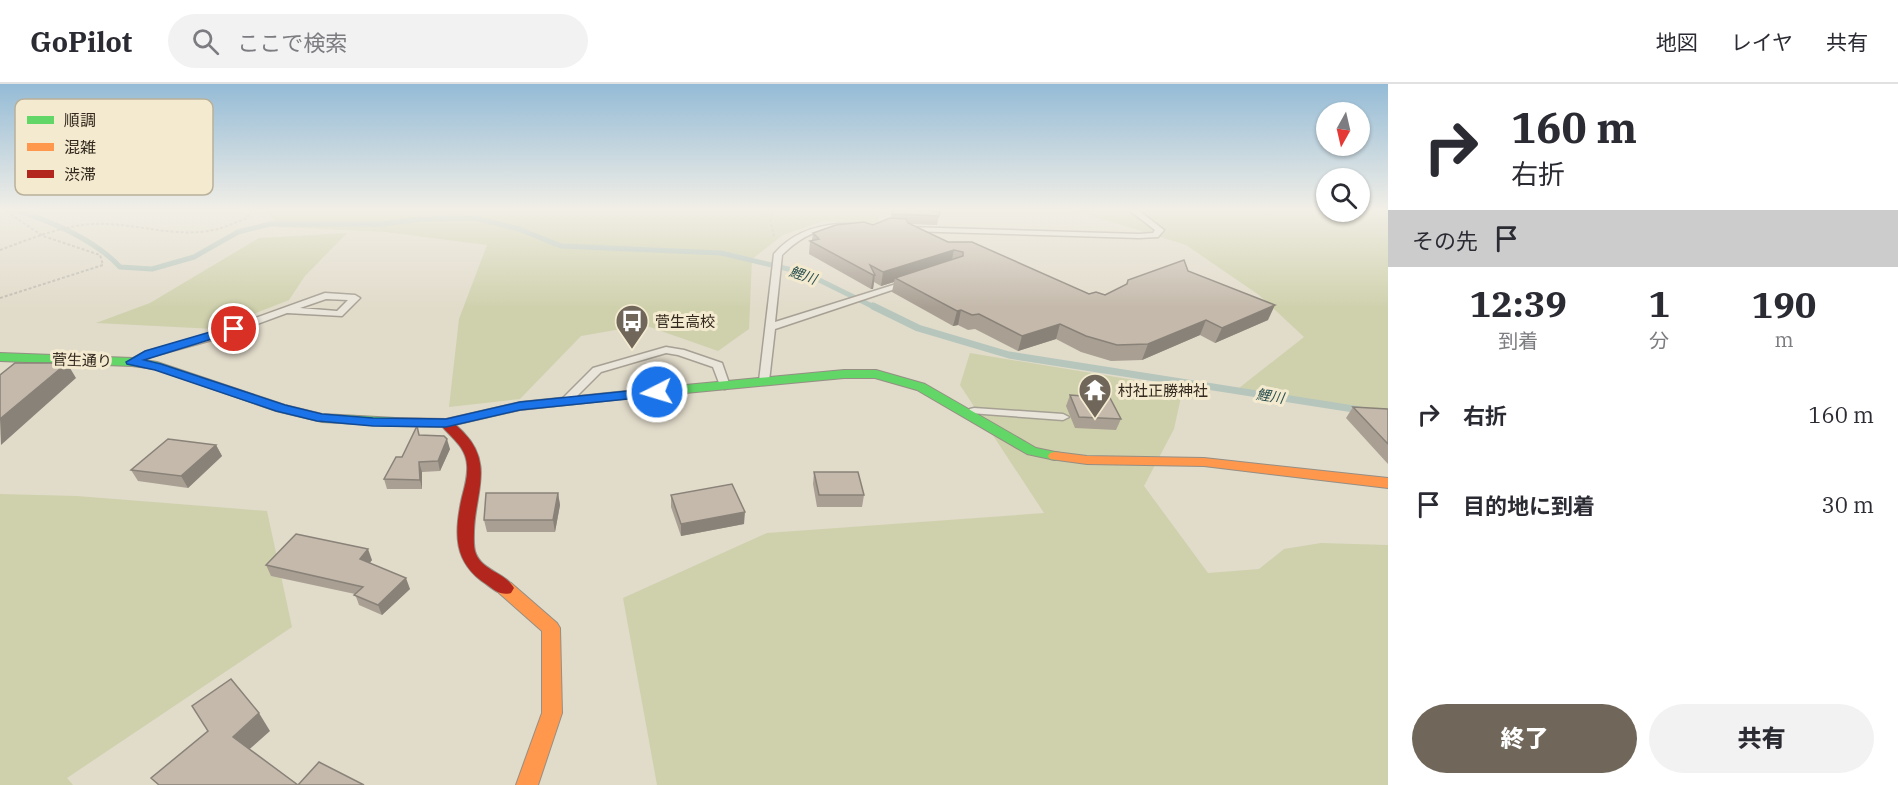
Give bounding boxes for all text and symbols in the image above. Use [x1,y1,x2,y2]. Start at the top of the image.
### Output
search box [168,14,588,68]
text: GoPilot [30,23,132,60]
icon: search [189,25,222,58]
text: ここで検索 [237,28,347,57]
text: 地図 [1656,28,1698,56]
text: レイヤ [1731,28,1793,56]
text: 共有 [1826,28,1868,56]
legend [15,99,213,195]
text: 160 m [1511,100,1637,155]
north arrow [1316,102,1370,156]
map controls [1316,102,1370,222]
icon: right [1412,108,1490,186]
text: 順調 [64,110,96,130]
text: 混雑 [64,137,96,157]
text: 右折 [1511,156,1565,191]
text: 渋滞 [64,164,96,184]
button: search [1316,168,1370,222]
icon: arrive [1490,222,1523,255]
text: その先 [1412,226,1478,255]
water label: 鯉川 [787,262,821,289]
text: 12:39 [1470,280,1567,327]
text: 1 [1648,280,1670,327]
text: 190 [1752,281,1816,328]
pin [208,303,259,354]
bus stop icon: 菅生高校 [614,303,650,350]
icon: arrive [217,312,250,345]
place label: 菅生高校 [655,312,715,331]
text: m [1774,326,1794,353]
text: 到着 [1498,327,1538,354]
text: 分 [1649,327,1669,354]
street label: 菅生通り [52,349,112,371]
position arrow [625,360,689,424]
temple icon: 村社正勝神社 [1077,372,1113,419]
place label: 村社正勝神社 [1118,381,1208,400]
water label: 鯉川 [1255,385,1287,407]
icon: right [1412,398,1445,431]
text: 160 m [1808,400,1874,429]
text: 右折 [1463,401,1507,430]
icon: arrive [1412,488,1445,521]
text: 30 m [1822,490,1874,519]
text: 目的地に到着 [1463,491,1595,520]
button: 終了 [1412,704,1637,773]
button: 共有 [1649,704,1874,773]

